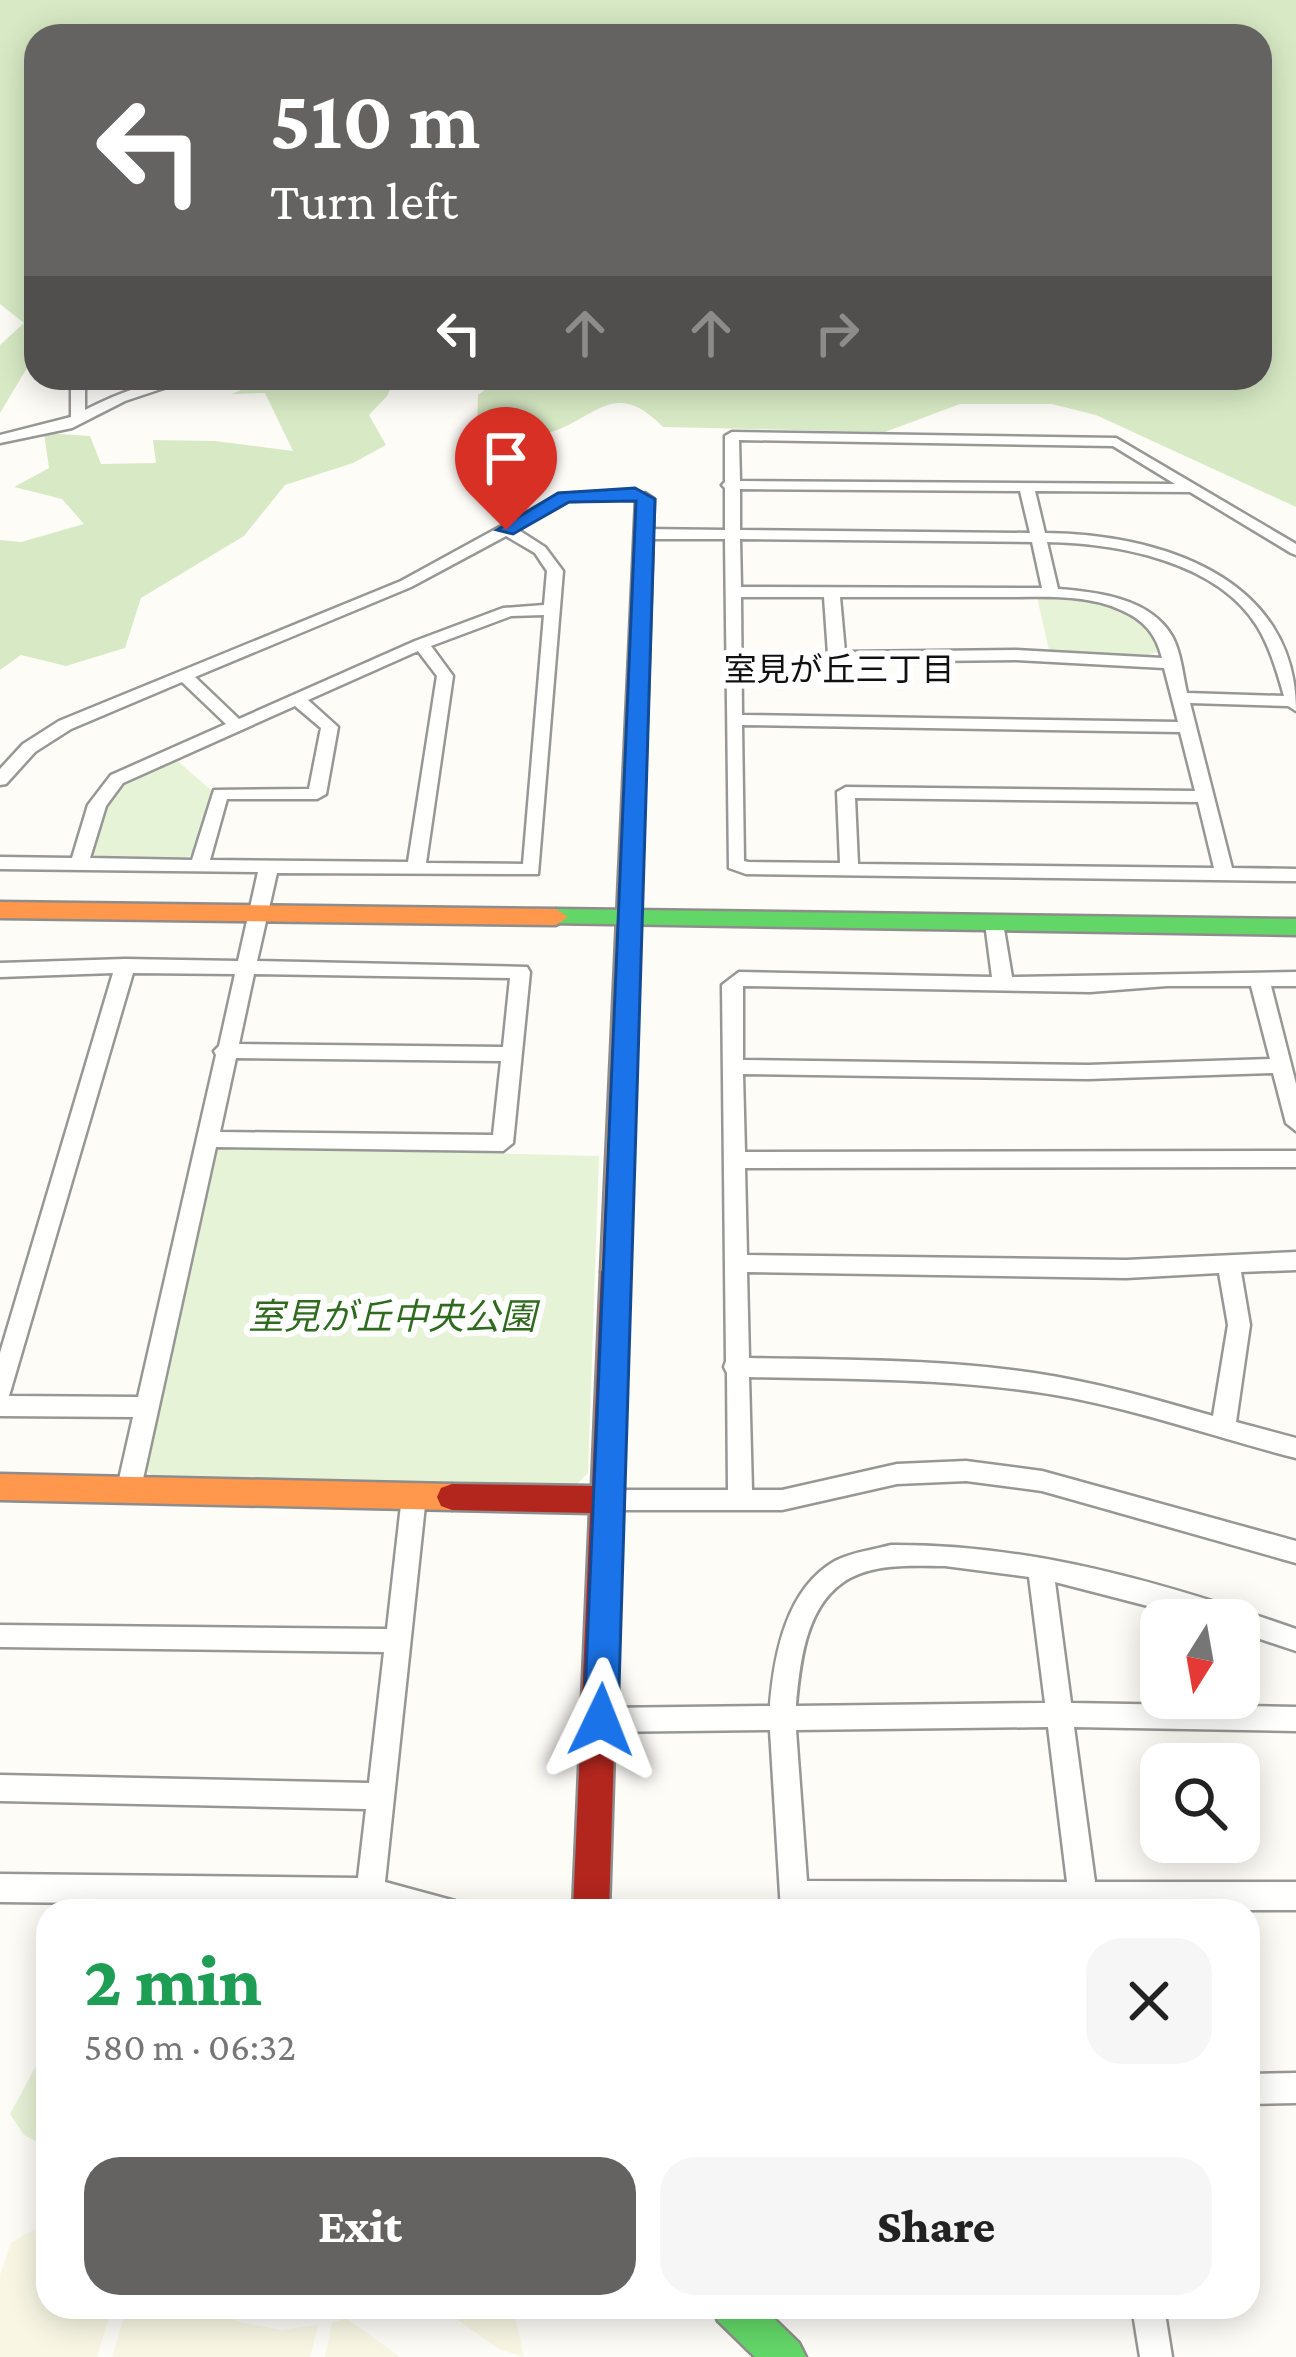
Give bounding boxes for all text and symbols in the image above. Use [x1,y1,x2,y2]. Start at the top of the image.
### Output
icon: left [72,72,228,228]
text: 510 m [270,73,481,166]
text: Turn left [270,171,458,231]
icon: left [426,300,492,366]
icon: ahead [552,300,618,366]
icon: ahead [678,300,744,366]
icon: right [804,300,870,366]
pin [455,407,557,530]
icon: arrive [473,425,539,491]
district label: 室見が丘三丁目 [724,651,955,688]
park label: 室見が丘中央公園 [248,1297,541,1337]
north arrow [1140,1599,1260,1719]
map controls [1140,1599,1260,1863]
position arrow [538,1657,664,1783]
button: search [1140,1743,1260,1863]
button: close [1086,1938,1212,2064]
text: 2 min [84,1940,262,2020]
text: 580 m · 06:32 [84,2025,296,2068]
button: Exit [84,2157,636,2295]
button: Share [660,2157,1212,2295]

